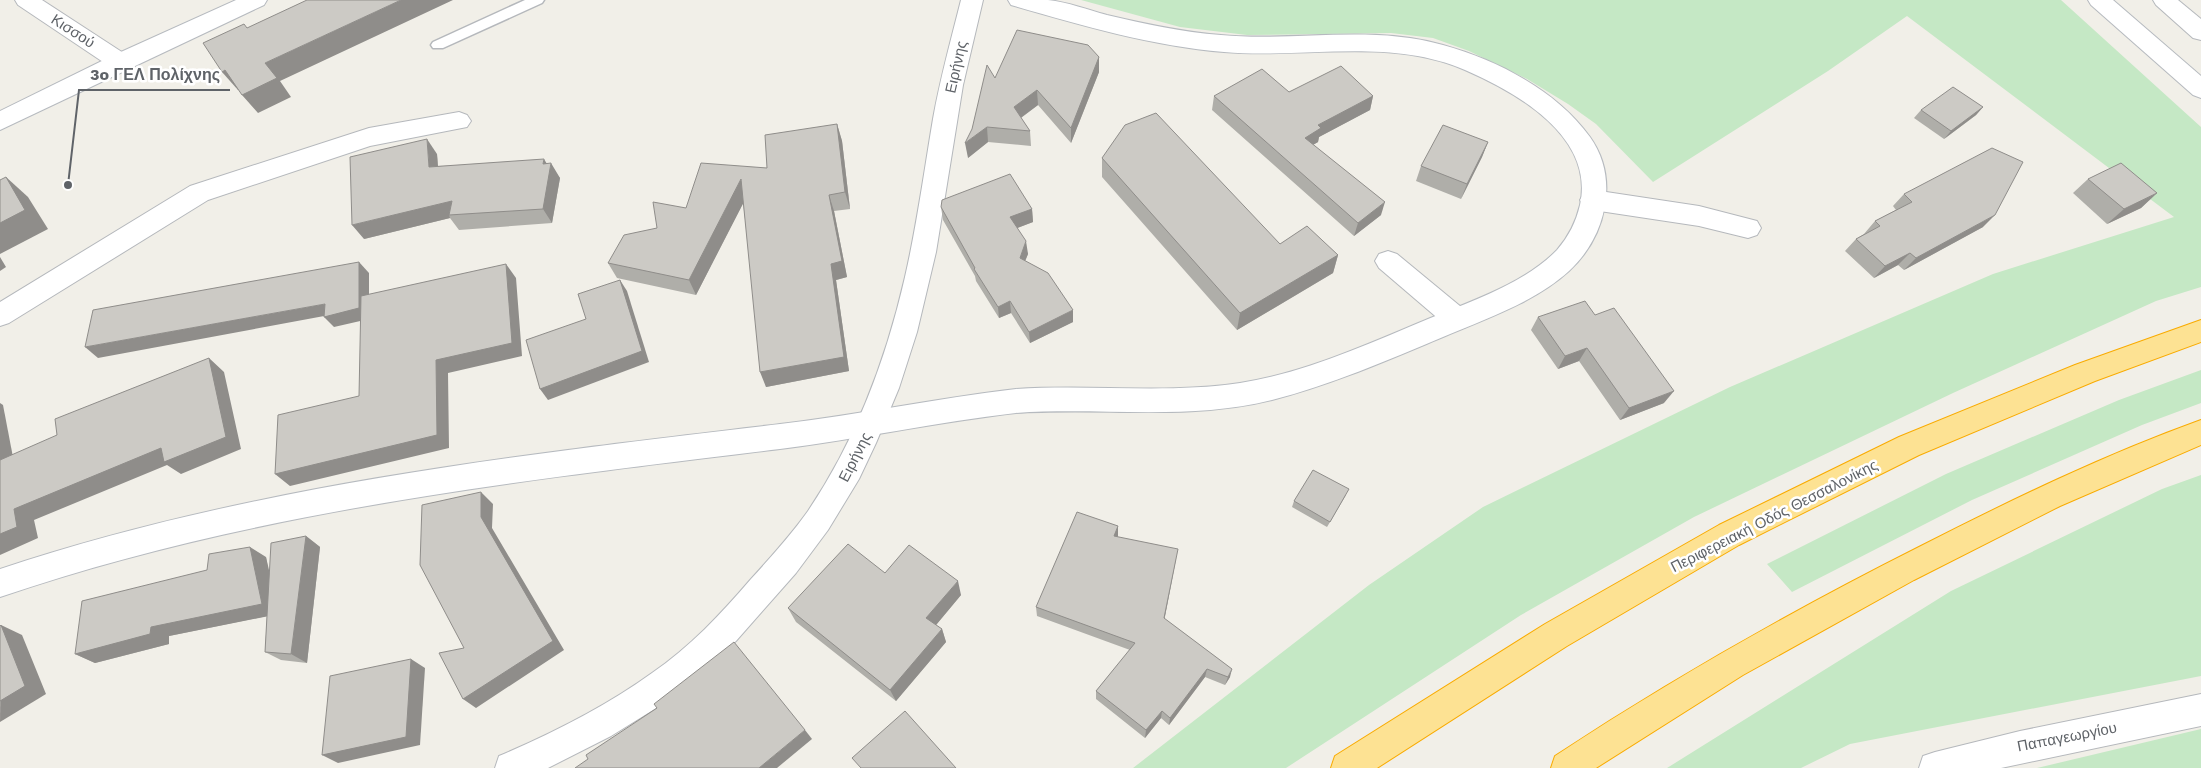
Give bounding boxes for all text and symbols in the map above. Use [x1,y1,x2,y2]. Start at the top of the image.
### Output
street label: Κισσού [48,10,98,52]
street label: Ειρήνης [941,39,971,95]
callout: 3o ΓΕΛ Πολίχνης [79,59,230,90]
text: 3o ΓΕΛ Πολίχνης [90,65,220,84]
street label: Ειρήνης [835,429,875,485]
street label: Περιφερειακή Οδός Θεσσαλονίκης [1668,456,1880,576]
street label: Παπαγεωργίου [2016,719,2118,755]

